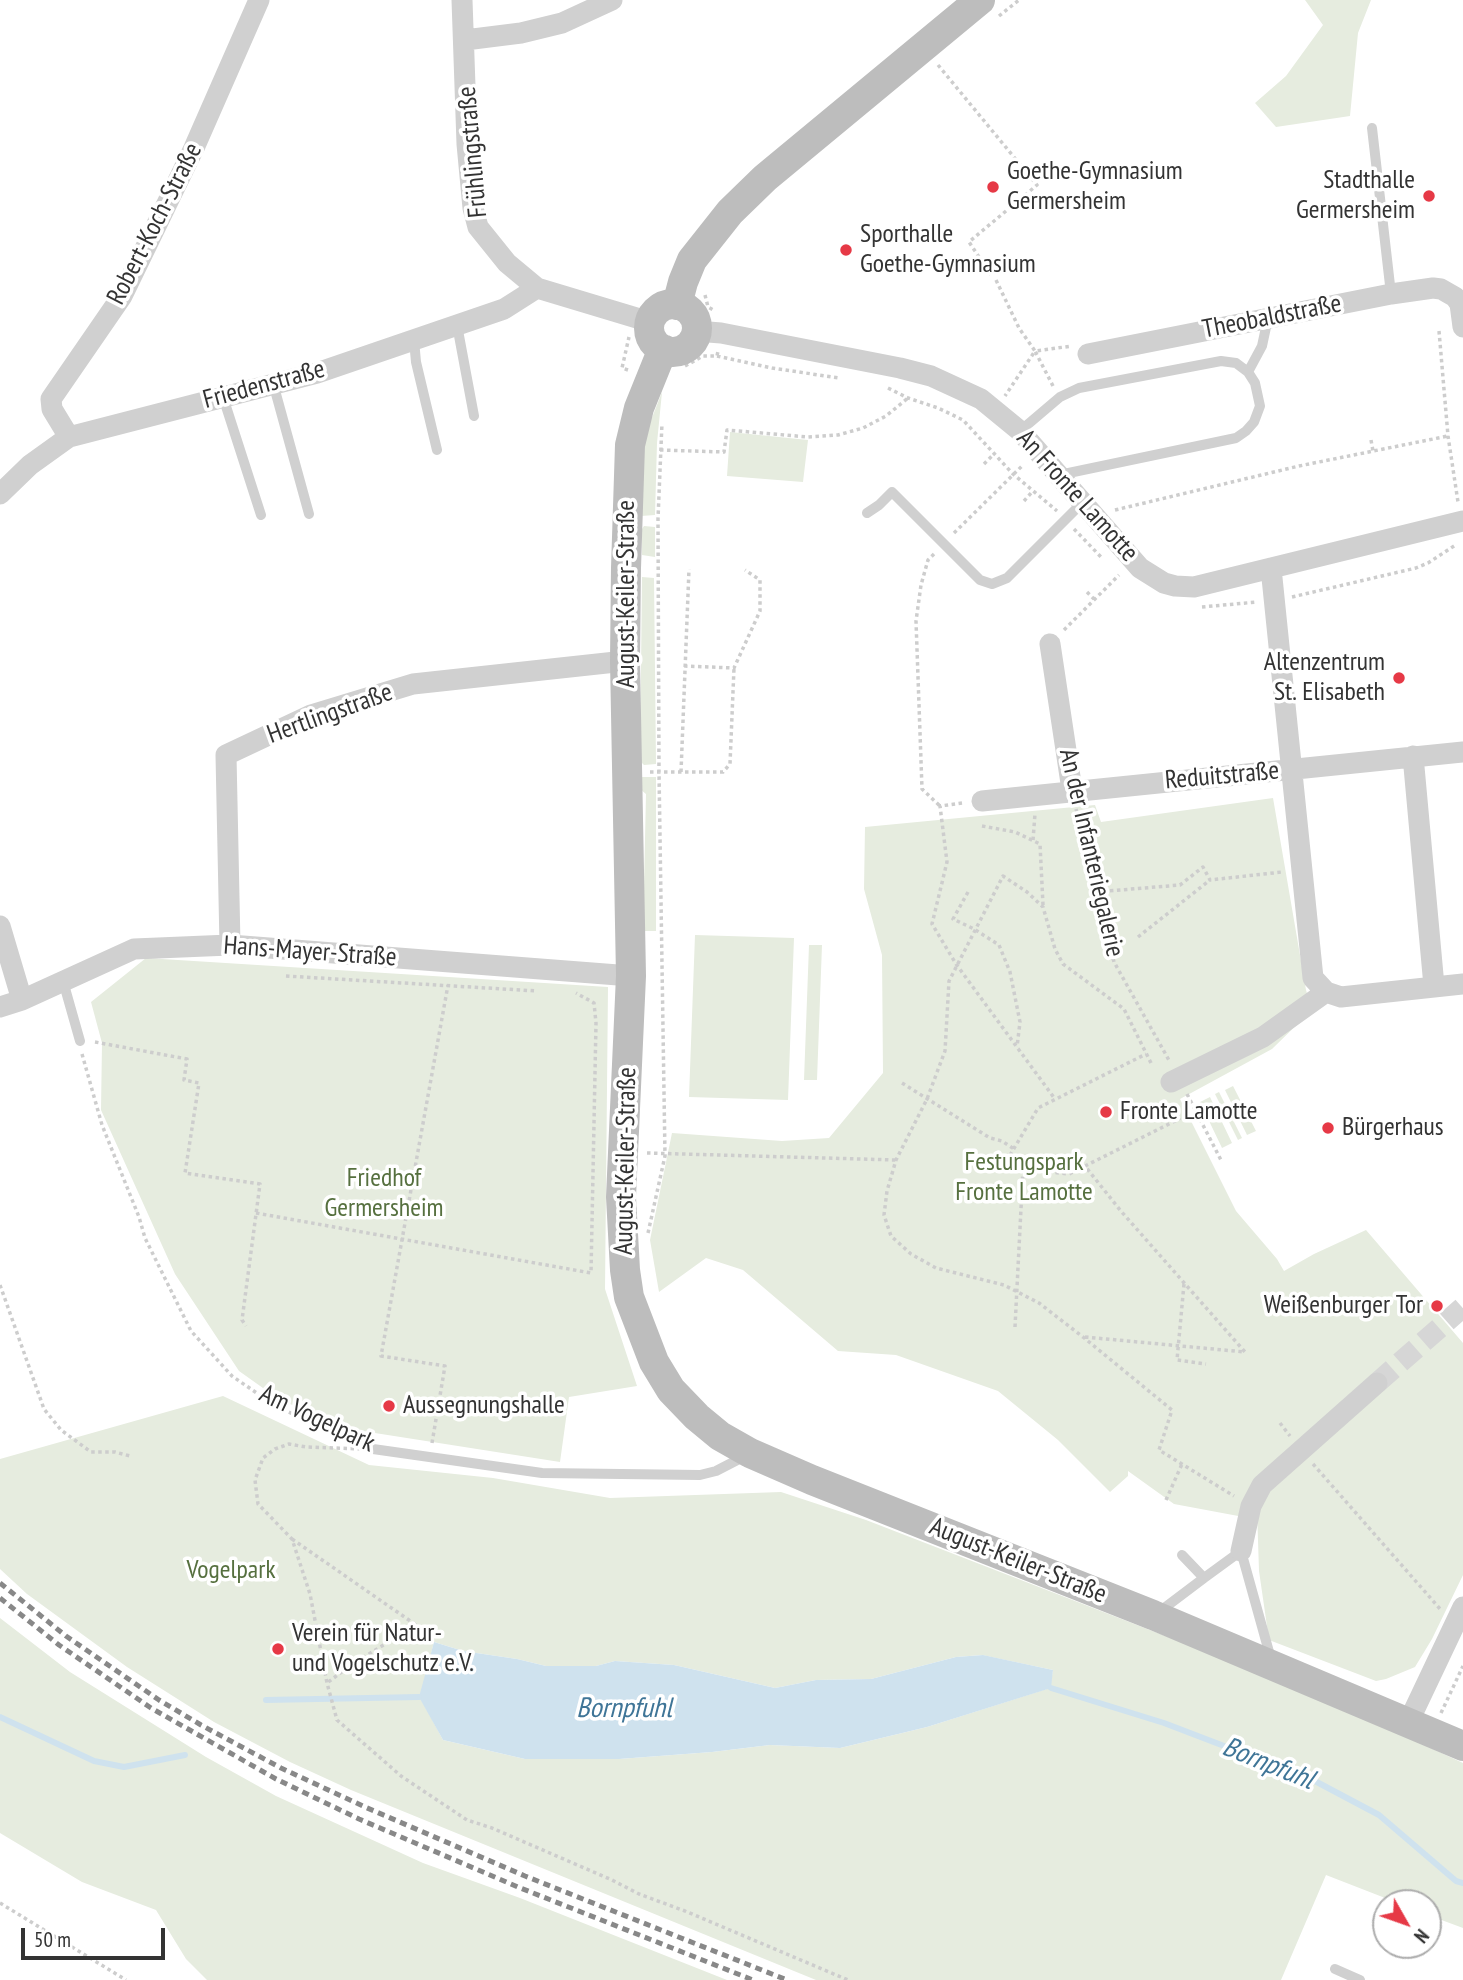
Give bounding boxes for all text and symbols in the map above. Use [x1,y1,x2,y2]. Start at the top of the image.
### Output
street label: Frühlingstraße [452,85,494,219]
street label: Robert-Koch-Straße [101,138,209,310]
place label: Goethe-Gymnasium Germersheim [1007,156,1183,218]
place label: Stadthalle Germersheim [1296,165,1415,227]
marker: Goethe-Gymnasium Germersheim [985,179,1001,195]
marker: Stadthalle Germersheim [1421,188,1437,204]
place label: Sporthalle Goethe-Gymnasium [860,219,1036,280]
marker: Sporthalle Goethe-Gymnasium [838,242,854,258]
street label: Theobaldstraße [1200,288,1344,346]
street label: Friedenstraße [200,354,328,416]
street label: An Fronte Lamotte [1010,424,1144,568]
street label: August-Keiler-Straße [611,500,643,688]
place label: Altenzentrum St. Elisabeth [1264,647,1385,708]
marker: Altenzentrum St. Elisabeth [1391,670,1407,686]
street label: Hertlingstraße [263,677,397,751]
street label: An der Infanteriegalerie [1052,746,1130,960]
street label: Reduitstraße [1164,755,1280,797]
street label: Hans-Mayer-Straße [222,930,398,974]
street label: August-Keiler-Straße [609,1067,643,1255]
place label: Fronte Lamotte [1120,1096,1258,1128]
marker: Fronte Lamotte [1098,1104,1114,1120]
place label: Bürgerhaus [1342,1112,1444,1144]
marker: Bürgerhaus [1320,1120,1336,1136]
park label: Festungspark Fronte Lamotte [955,1147,1093,1208]
park label: Friedhof Germersheim [325,1163,443,1224]
place label: Weißenburger Tor [1264,1290,1423,1322]
marker: Weißenburger Tor [1429,1298,1445,1314]
street label: Am Vogelpark [254,1379,380,1459]
place label: Aussegnungshalle [403,1390,565,1422]
marker: Aussegnungshalle [381,1398,397,1414]
street label: August-Keiler-Straße [925,1511,1111,1611]
park label: Vogelpark [187,1555,275,1587]
place label: Verein für Natur- und Vogelschutz e.V. [292,1618,474,1680]
marker: Verein für Natur- und Vogelschutz e.V. [270,1641,286,1657]
water label: Bornpfuhl [576,1692,672,1726]
water label: Bornpfuhl [1218,1731,1318,1797]
north arrow [1372,1889,1442,1959]
scale bar [24,1913,168,1957]
text: N [1409,1925,1434,1948]
text: 50 m [34,1926,71,1953]

